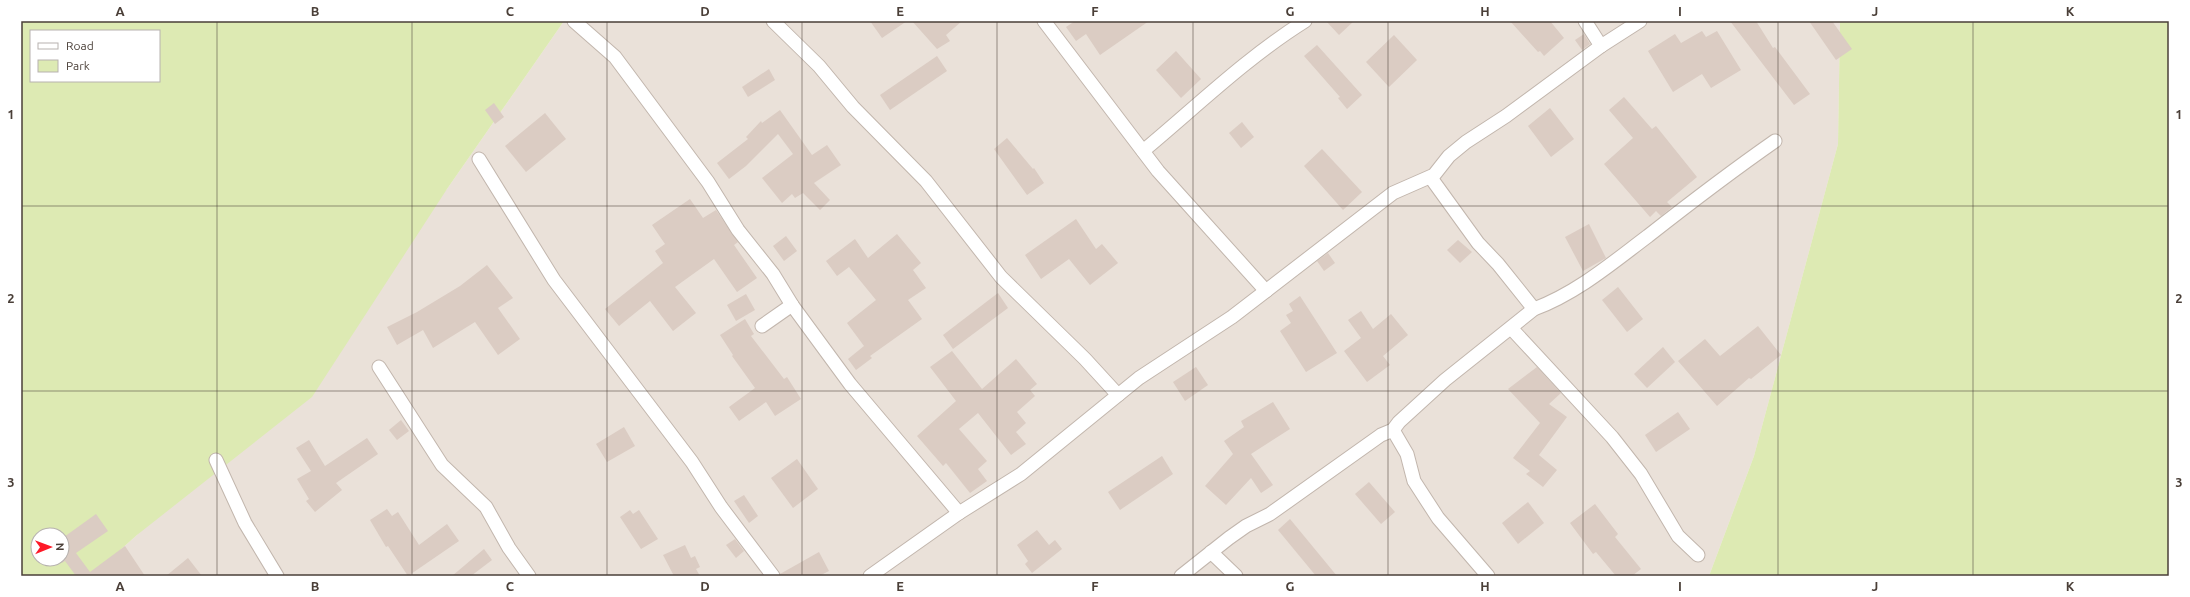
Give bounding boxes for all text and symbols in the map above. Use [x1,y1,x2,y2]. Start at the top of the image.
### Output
text: A [115,4,125,18]
text: B [311,4,320,18]
text: C [506,4,515,18]
text: D [700,4,710,18]
text: E [896,4,904,18]
text: F [1091,4,1099,18]
text: G [1286,4,1295,18]
text: H [1480,4,1490,18]
text: I [1678,4,1682,18]
text: J [1872,4,1878,18]
text: K [2066,4,2075,18]
legend [30,30,160,82]
text: Road [66,39,94,52]
text: Park [66,59,90,72]
text: 1 [7,107,15,121]
text: 1 [2175,107,2183,121]
text: 2 [7,291,15,305]
text: 2 [2175,291,2183,305]
text: 3 [7,475,15,489]
text: 3 [2175,475,2183,489]
north arrow [30,527,70,567]
text: N [54,543,66,551]
text: A [115,579,125,593]
text: B [311,579,320,593]
text: C [506,579,515,593]
text: D [700,579,710,593]
text: E [896,579,904,593]
text: F [1091,579,1099,593]
text: G [1286,579,1295,593]
text: H [1480,579,1490,593]
text: I [1678,579,1682,593]
text: J [1872,579,1878,593]
text: K [2066,579,2075,593]

